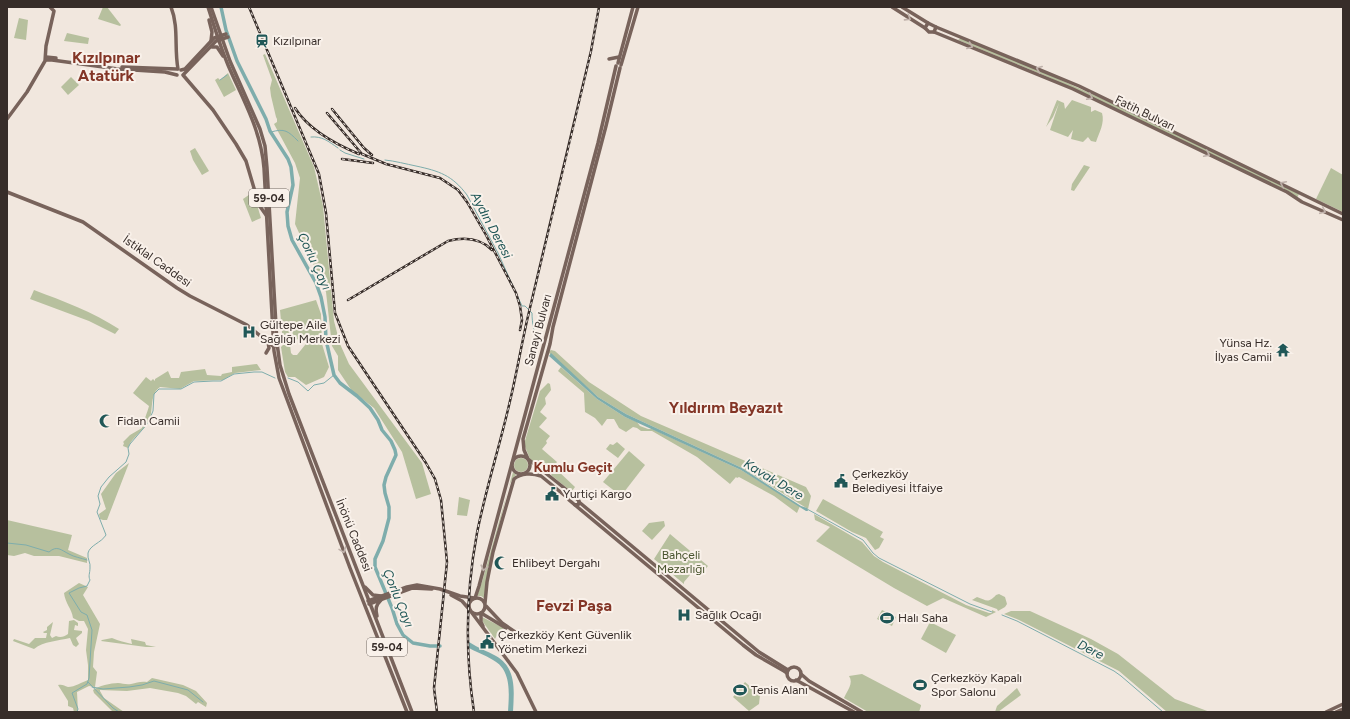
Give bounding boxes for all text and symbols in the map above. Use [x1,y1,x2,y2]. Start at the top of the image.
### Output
one-way arrow [904,13,911,20]
station icon: Kızılpınar [254,33,270,49]
place label: Kızılpınar [273,34,321,48]
one-way arrow [966,41,974,49]
district label: Kızılpınar Atatürk [72,48,140,85]
one-way arrow [1035,65,1042,73]
one-way arrow [1086,92,1093,100]
street label: Fatih Bulvarı [1113,92,1177,134]
one-way arrow [1202,149,1210,157]
one-way arrow [1279,182,1287,189]
water label: Aydın Deresi [467,188,516,262]
road number: 59-04 [249,189,289,207]
one-way arrow [1319,206,1327,214]
water label: Çorlu Çayı [295,230,334,292]
street label: İstiklal Caddesi [120,232,194,290]
street label: Sanayi Bulvarı [522,292,554,368]
place label: Gültepe Aile Sağlığı Merkezi [260,318,340,346]
hospital icon: Gültepe Aile Sağlığı Merkezi [241,324,257,340]
place label: Yünsa Hz. İlyas Camii [1215,336,1272,364]
temple icon: Yünsa Hz. İlyas Camii [1275,342,1291,358]
district label: Yıldırım Beyazıt [669,398,783,417]
mosque icon: Fidan Camii [98,413,114,429]
place label: Fidan Camii [117,414,180,428]
water label: Kavak Dere [741,456,806,503]
district label: Kumlu Geçit [533,459,613,476]
place label: Çerkezköy Belediyesi İtfaiye [852,467,943,495]
public building icon: Çerkezköy Belediyesi İtfaiye [833,473,849,489]
public building icon: Yurtiçi Kargo [544,486,560,502]
place label: Yurtiçi Kargo [563,487,632,501]
street label: İnönü Caddesi [333,497,375,573]
one-way arrow [339,546,347,553]
park label: Bahçeli Mezarlığı [657,548,705,576]
mosque icon: Ehlibeyt Dergahı [493,555,509,571]
place label: Ehlibeyt Dergahı [512,556,600,570]
one-way arrow [480,564,489,571]
water label: Çorlu Çayı [380,567,417,630]
district label: Fevzi Paşa [536,596,612,615]
hospital icon: Sağlık Ocağı [676,607,692,623]
place label: Sağlık Ocağı [695,608,762,622]
sports icon: Halı Saha [879,610,895,626]
place label: Halı Saha [898,611,948,625]
place label: Çerkezköy Kent Güvenlik Yönetim Merkezi [498,628,632,656]
public building icon: Çerkezköy Kent Güvenlik Yönetim Merkezi [479,634,495,650]
water label: Dere [1075,637,1106,662]
road number: 59-04 [367,638,407,656]
place label: Çerkezköy Kapalı Spor Salonu [931,671,1022,699]
sports icon: Çerkezköy Kapalı Spor Salonu [912,677,928,693]
sports icon: Tenis Alanı [732,682,748,698]
place label: Tenis Alanı [751,683,808,697]

